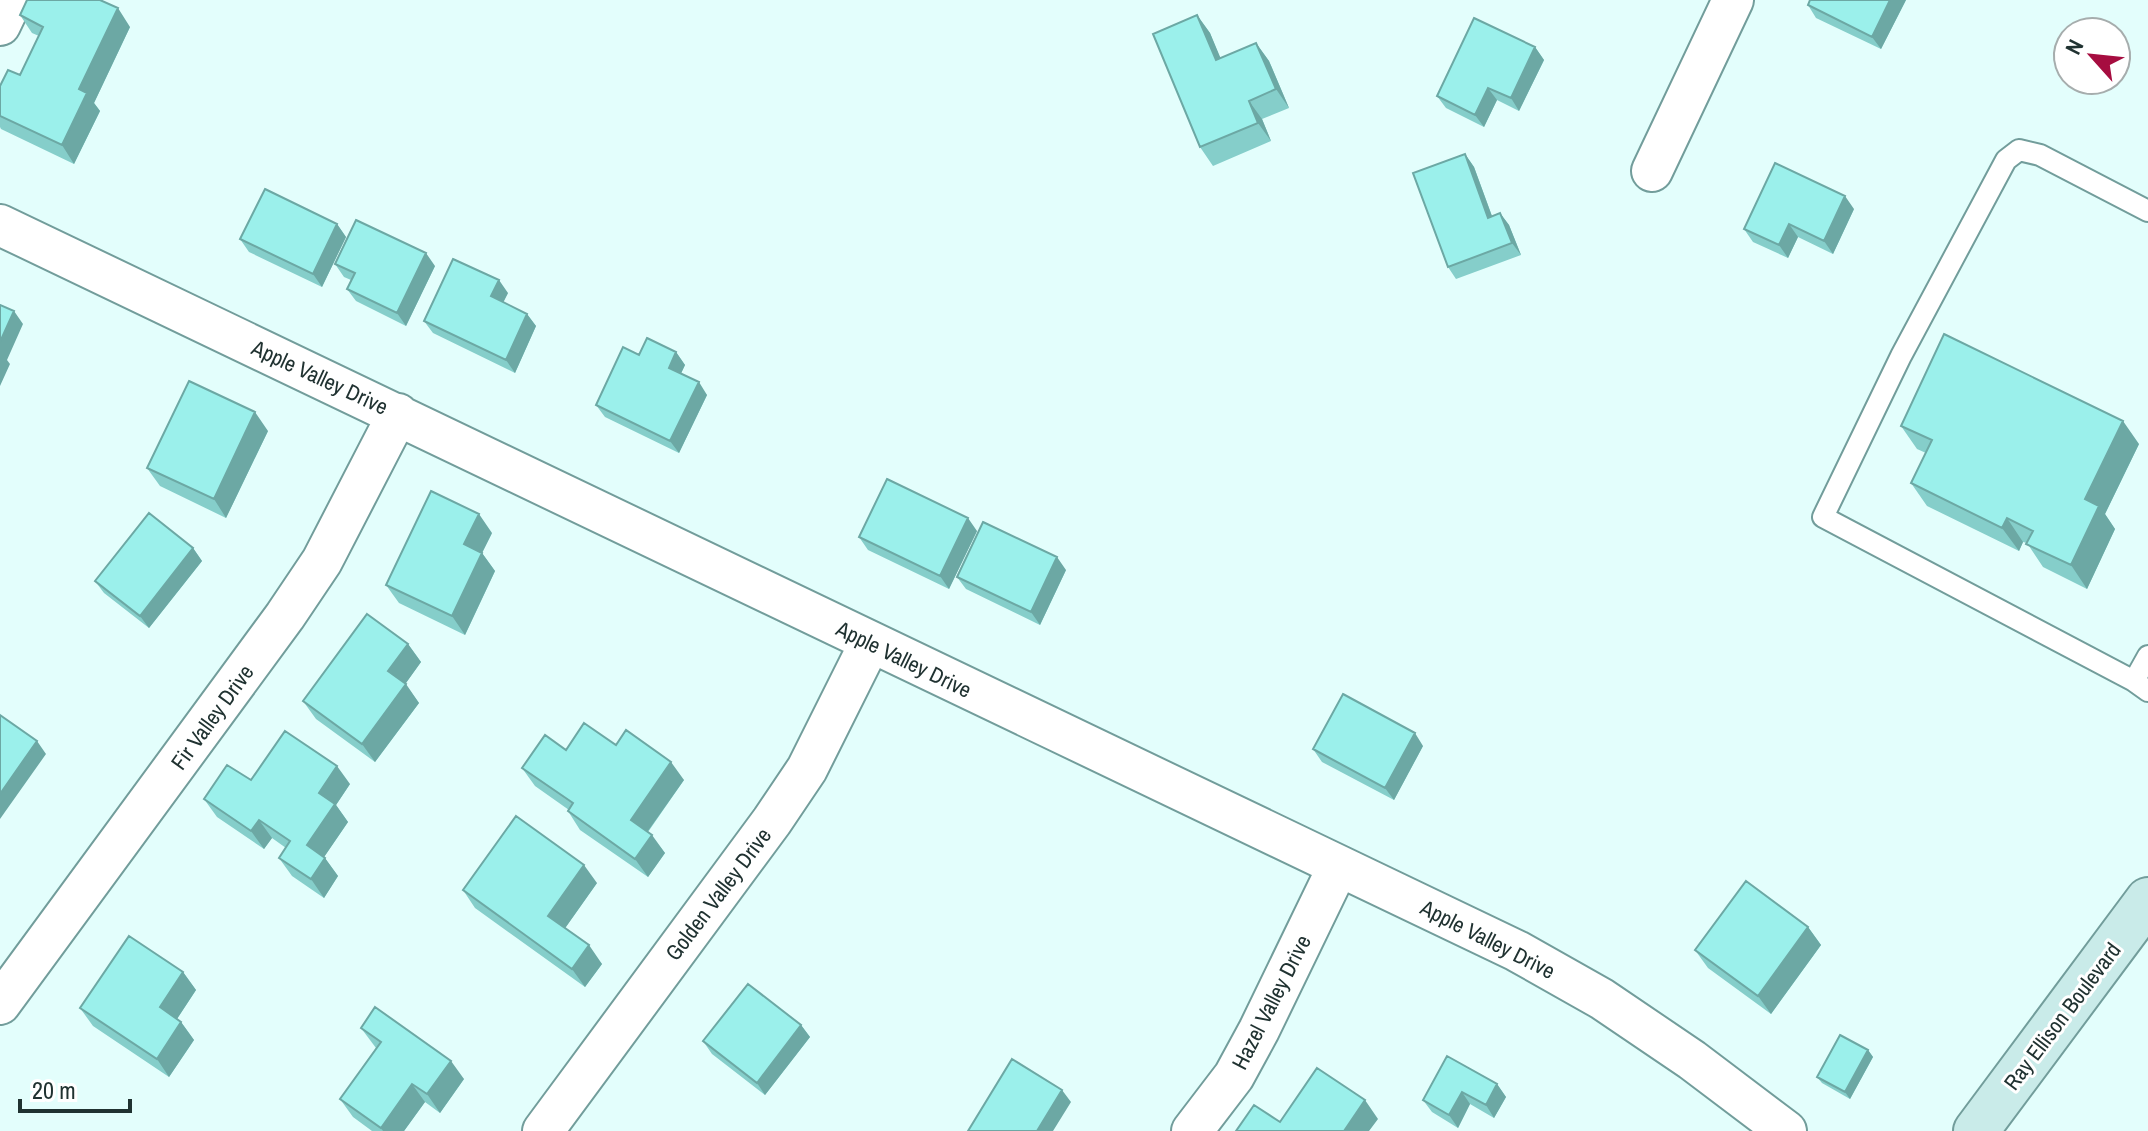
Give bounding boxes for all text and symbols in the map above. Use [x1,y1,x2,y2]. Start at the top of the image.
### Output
north arrow [2052,16,2132,96]
text: N [2058,34,2091,60]
street label: Apple Valley Drive [246,332,393,422]
street label: Apple Valley Drive [830,613,977,705]
street label: Fir Valley Drive [164,658,260,776]
street label: Golden Valley Drive [658,821,778,967]
street label: Apple Valley Drive [1415,892,1560,986]
street label: Hazel Valley Drive [1224,930,1318,1074]
street label: Ray Ellison Boulevard [1997,936,2127,1096]
scale bar [20,1063,130,1113]
text: 20 m [32,1074,76,1106]

